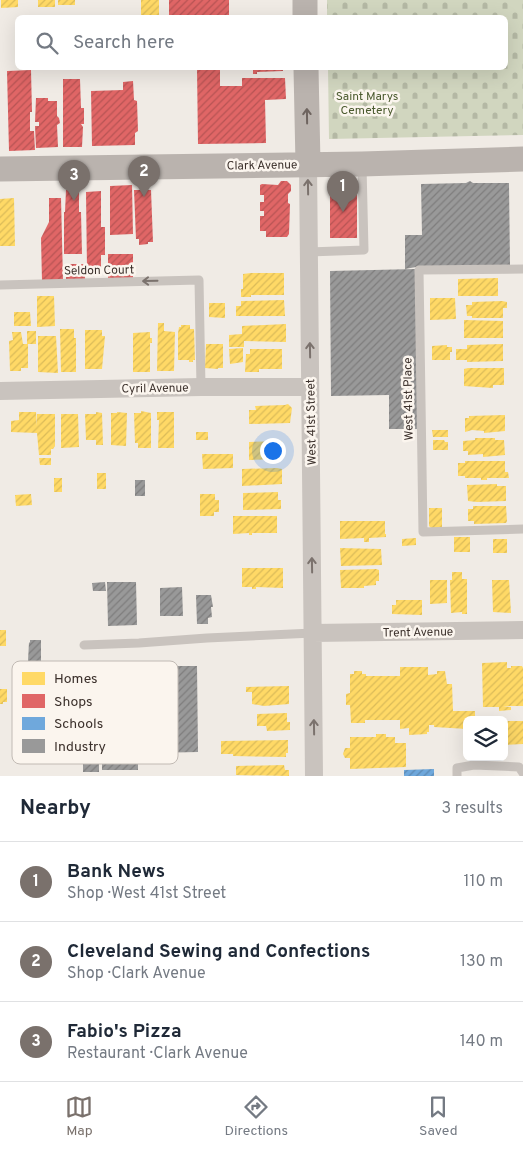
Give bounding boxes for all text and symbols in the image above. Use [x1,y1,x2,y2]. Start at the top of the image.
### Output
search box [15,15,508,70]
icon: search [33,29,61,57]
text: Search here [73,31,175,55]
park label: Saint Marys Cemetery [336,89,398,119]
one-way arrow [302,108,312,124]
pin: 2 [128,156,160,197]
street label: Clark Avenue [226,157,298,175]
pin: 3 [58,160,90,201]
pin: 1 [327,171,359,212]
one-way arrow [303,180,313,196]
street label: Seldon Court [64,262,134,280]
one-way arrow [143,276,159,286]
one-way arrow [305,342,315,358]
street label: West 41st Place [400,357,418,441]
street label: West 41st Street [303,379,321,465]
street label: Cyril Avenue [121,380,189,398]
your location [260,438,286,464]
one-way arrow [307,557,317,574]
street label: Trent Avenue [383,624,453,642]
legend [12,661,178,764]
text: Homes [54,671,98,688]
text: Shops [54,694,93,711]
text: Schools [54,716,103,733]
map controls [463,716,508,761]
button: layers [463,716,508,761]
one-way arrow [309,720,319,736]
text: Industry [54,739,106,756]
text: Nearby [20,795,91,822]
text: 3 results [441,799,503,819]
text: Bank News [67,860,165,884]
text: 1 [33,872,39,892]
text: 110 m [463,872,503,892]
text: Shop · West 41st Street [67,884,226,904]
text: Cleveland Sewing and Confections [67,940,370,964]
text: 2 [31,952,41,972]
text: 130 m [460,952,503,972]
text: Shop · Clark Avenue [67,964,206,984]
text: Fabio's Pizza [67,1020,181,1044]
text: 3 [31,1032,41,1052]
text: 140 m [460,1032,503,1052]
text: Restaurant · Clark Avenue [67,1044,248,1064]
tab: Map [65,1093,93,1140]
tab: Directions [224,1093,288,1140]
tab: Saved [419,1093,458,1140]

